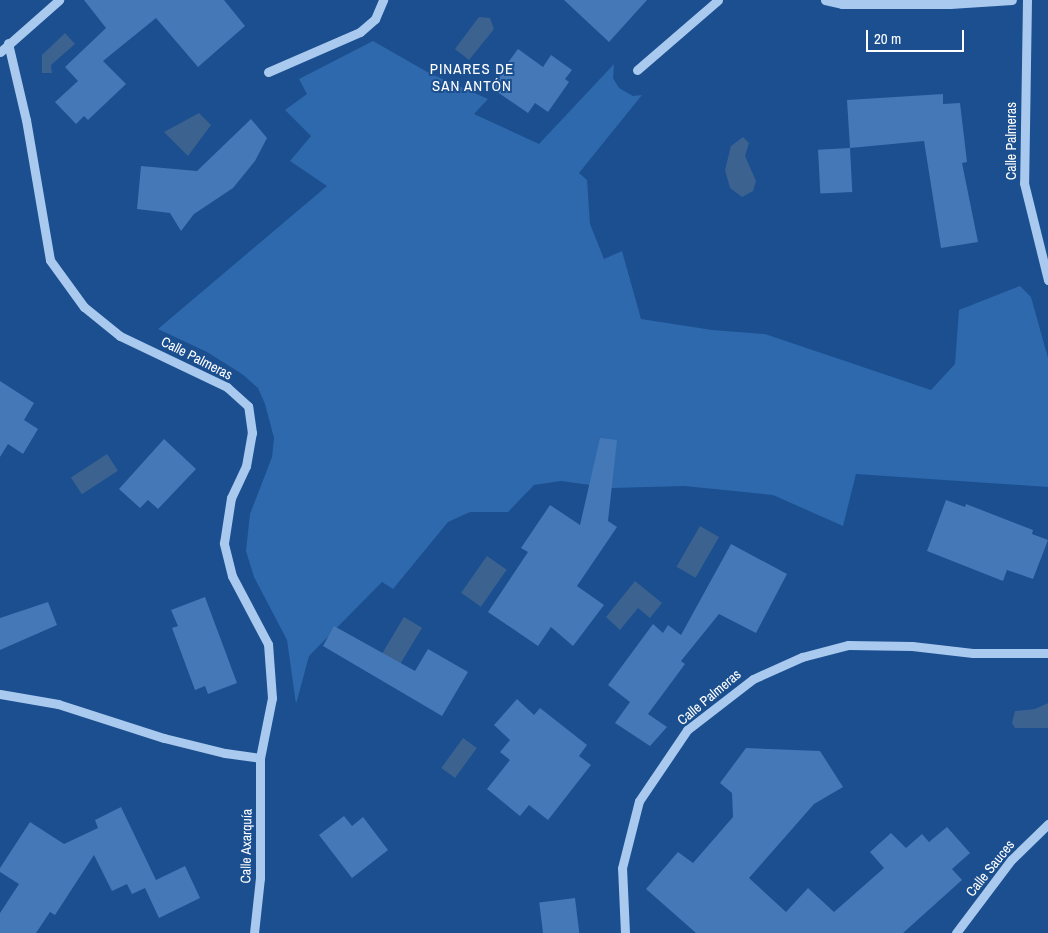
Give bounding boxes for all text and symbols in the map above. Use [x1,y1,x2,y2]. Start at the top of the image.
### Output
scale bar [868,20,966,52]
text: 20 m [874,28,901,49]
district label: PINARES DE SAN ANTÓN [428,59,516,94]
street label: Calle Palmeras [1003,102,1019,180]
street label: Calle Palmeras [159,333,235,383]
street label: Calle Palmeras [674,666,744,728]
street label: Calle Axarquía [237,808,255,884]
street label: Calle Sauces [962,836,1018,900]

